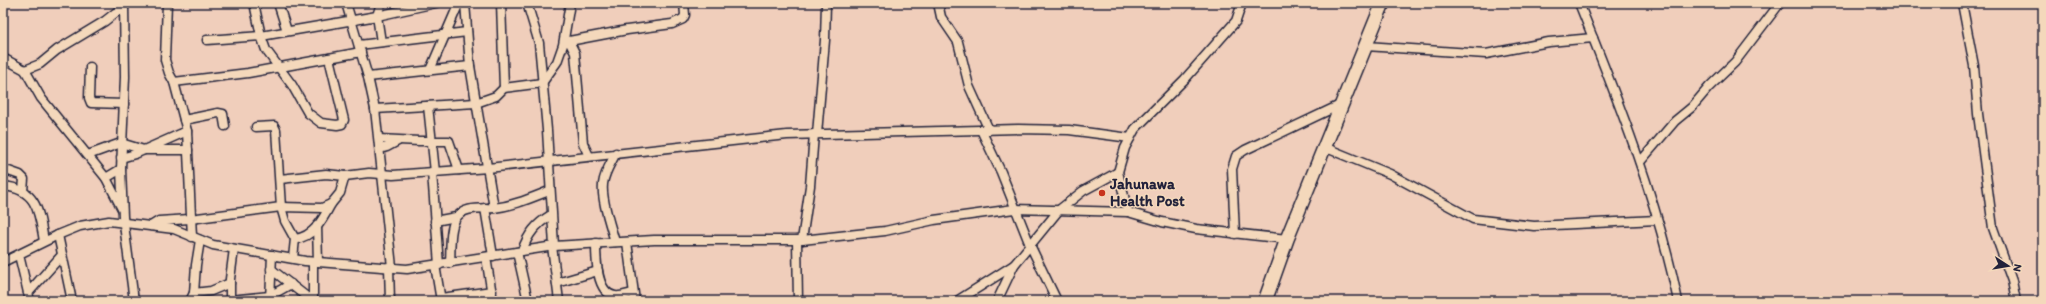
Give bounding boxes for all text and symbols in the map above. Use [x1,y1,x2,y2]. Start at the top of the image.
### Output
place label: Jahunawa Health Post [1109,175,1185,210]
marker: Jahunawa Health Post [1097,188,1107,198]
north arrow [1988,246,2028,286]
text: N [2010,263,2024,273]

